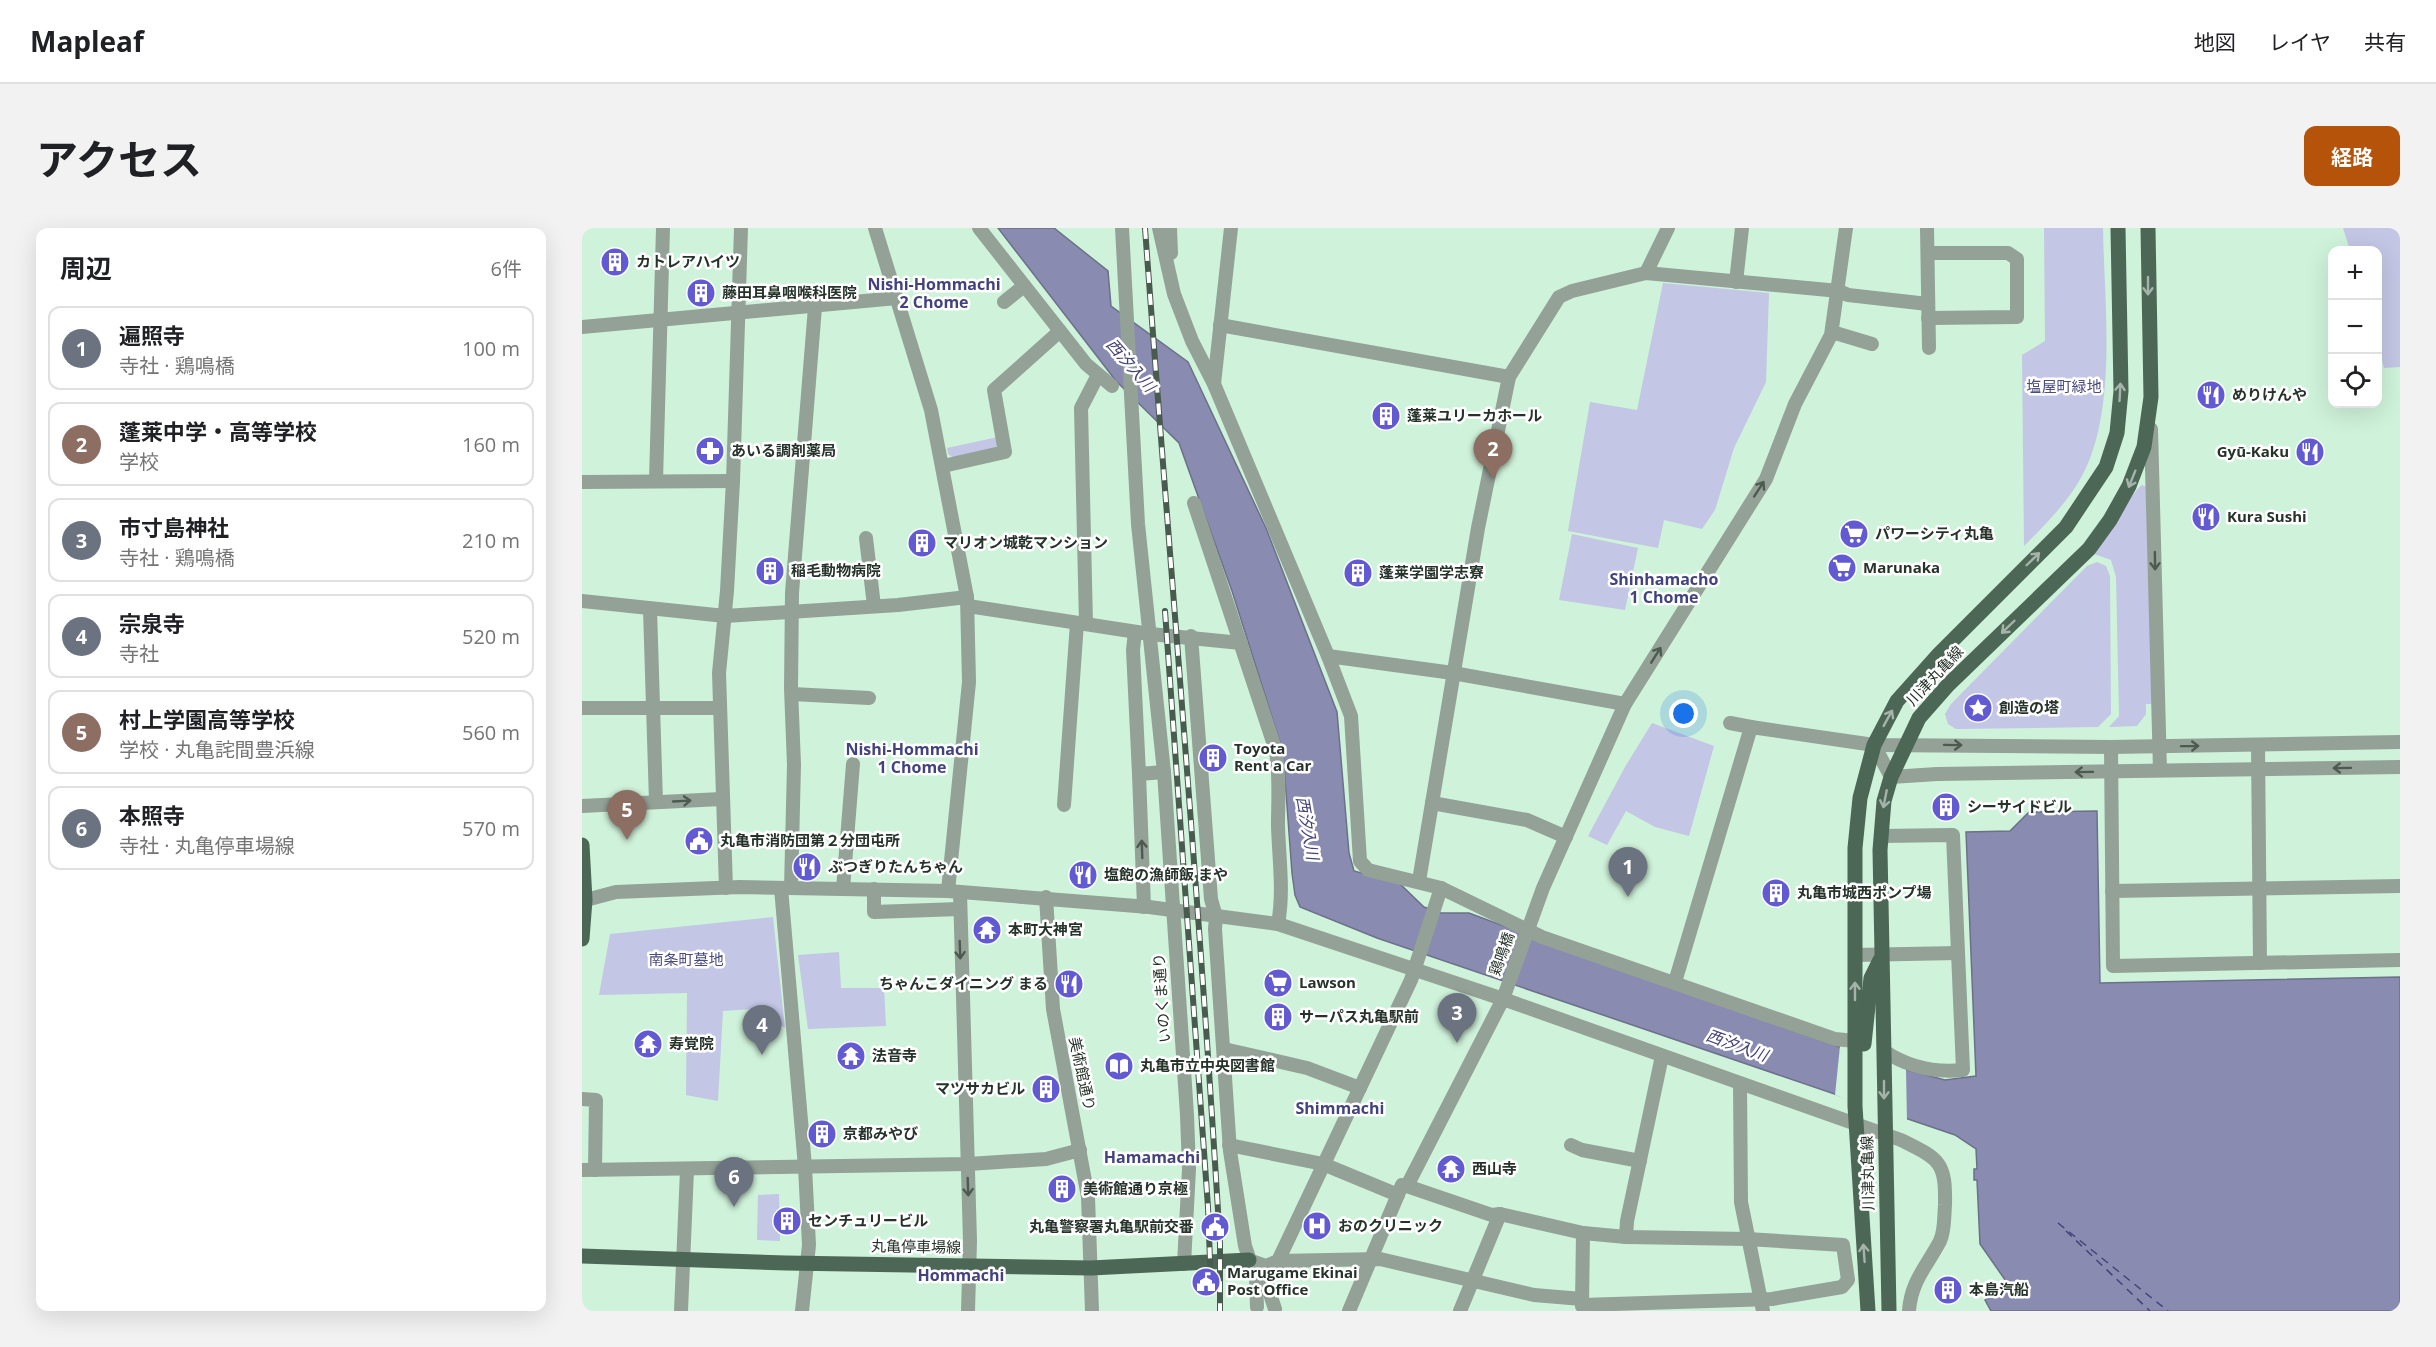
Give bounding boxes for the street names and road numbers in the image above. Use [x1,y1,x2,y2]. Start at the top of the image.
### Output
street label: 川津丸亀線 [1901,641,1967,710]
street label: 鶏鳴橋 [1484,929,1518,978]
street label: いのくま通り [1148,952,1174,1044]
street label: 美術館通り [1065,1035,1101,1113]
street label: 川津丸亀線 [1856,1135,1878,1211]
street label: 丸亀停車場線 [871,1235,961,1257]

